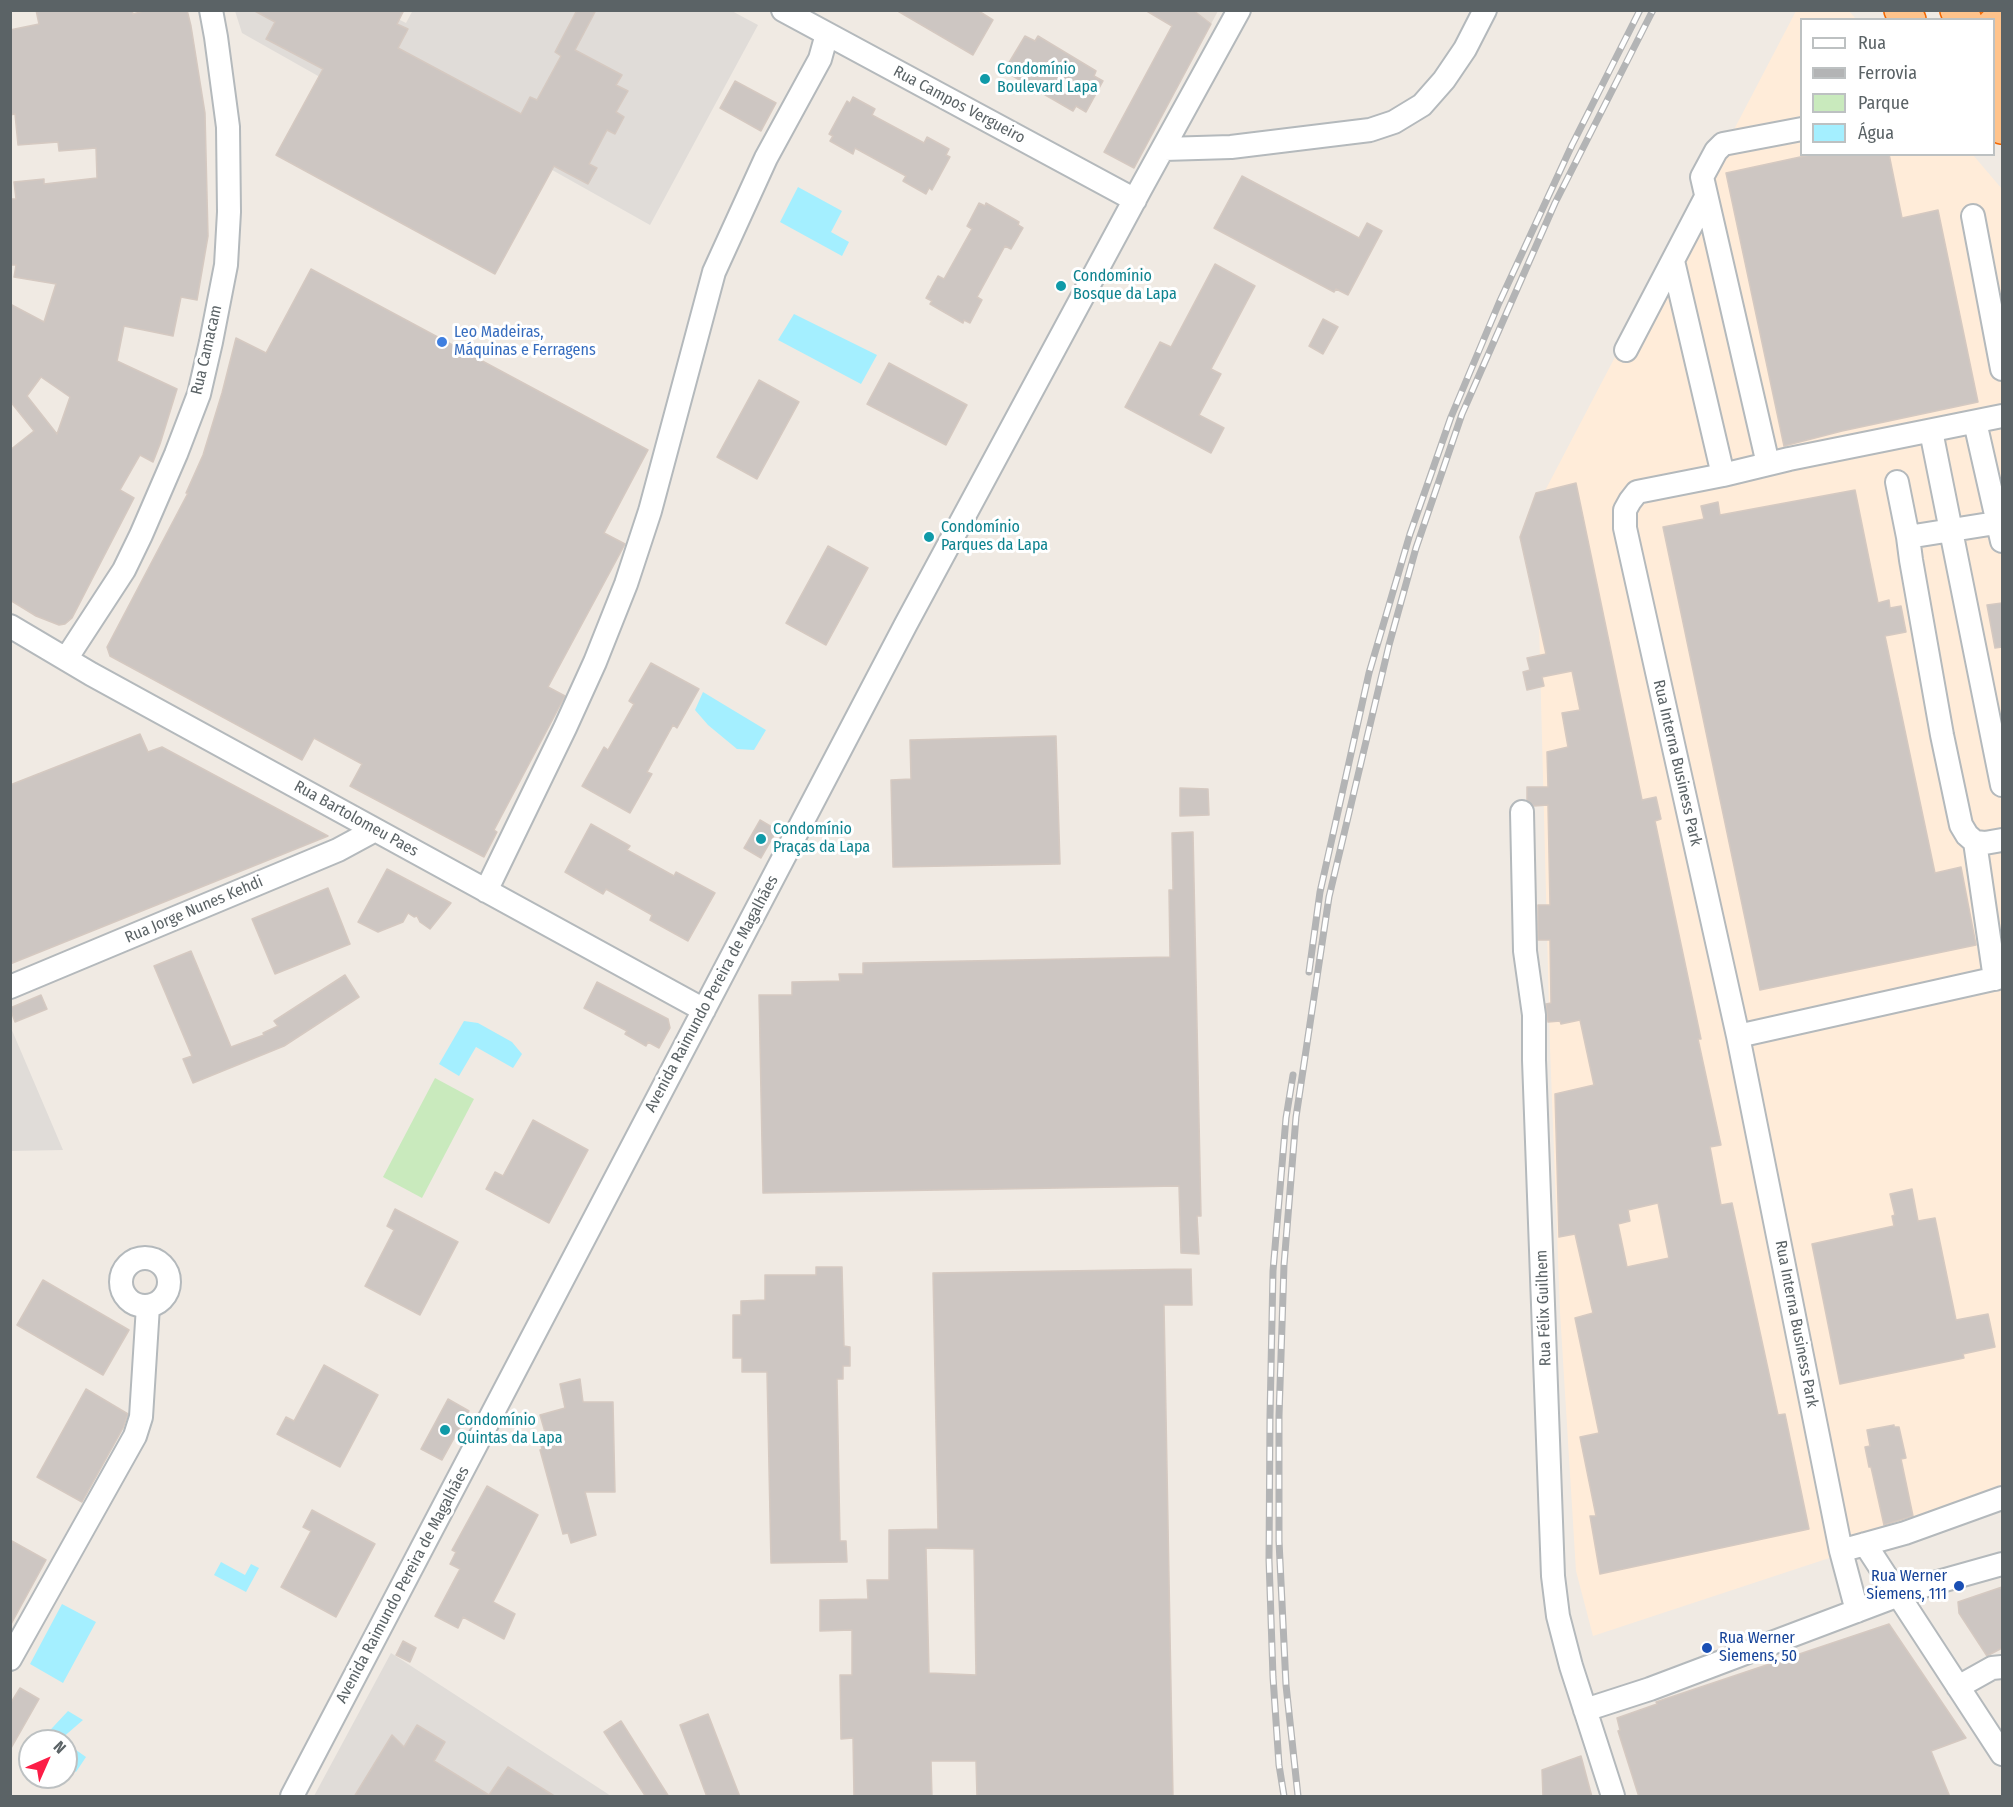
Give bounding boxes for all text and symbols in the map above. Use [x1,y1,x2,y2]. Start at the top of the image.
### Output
legend [1800,18,1995,156]
text: Rua [1858,32,1886,54]
place label: Condomínio Boulevard Lapa [997,60,1098,98]
street label: Rua Campos Vergueiro [890,62,1028,148]
text: Ferrovia [1858,62,1917,84]
marker: Condomínio Boulevard Lapa [978,72,992,86]
text: Parque [1858,92,1909,114]
text: Água [1858,122,1894,144]
place label: Condomínio Bosque da Lapa [1073,267,1177,305]
marker: Condomínio Bosque da Lapa [1054,279,1068,293]
street label: Rua Camacam [187,303,227,397]
place label: Leo Madeiras, Máquinas e Ferragens [454,323,596,361]
marker: Leo Madeiras, Máquinas e Ferragens [435,335,449,349]
place label: Condomínio Parques da Lapa [941,518,1048,556]
marker: Condomínio Parques da Lapa [922,530,936,544]
street label: Rua Interna Business Park [1649,678,1705,848]
street label: Rua Bartolomeu Paes [290,777,422,861]
place label: Condomínio Praças da Lapa [773,820,870,858]
marker: Condomínio Praças da Lapa [754,832,768,846]
street label: Rua Jorge Nunes Kehdi [122,872,266,948]
street label: Avenida Raimundo Pereira de Magalhães [641,872,783,1116]
street label: Rua Interna Business Park [1770,1239,1822,1409]
street label: Rua Félix Guilhem [1532,1249,1556,1367]
place label: Condomínio Quintas da Lapa [457,1411,563,1449]
marker: Condomínio Quintas da Lapa [438,1423,452,1437]
street label: Avenida Raimundo Pereira de Magalhães [332,1463,474,1707]
place label: Rua Werner Siemens, 111 [1866,1567,1947,1605]
marker: Rua Werner Siemens, 111 [1952,1579,1966,1593]
place label: Rua Werner Siemens, 50 [1719,1629,1797,1667]
marker: Rua Werner Siemens, 50 [1700,1641,1714,1655]
north arrow [18,1729,78,1789]
text: N [50,1737,70,1757]

